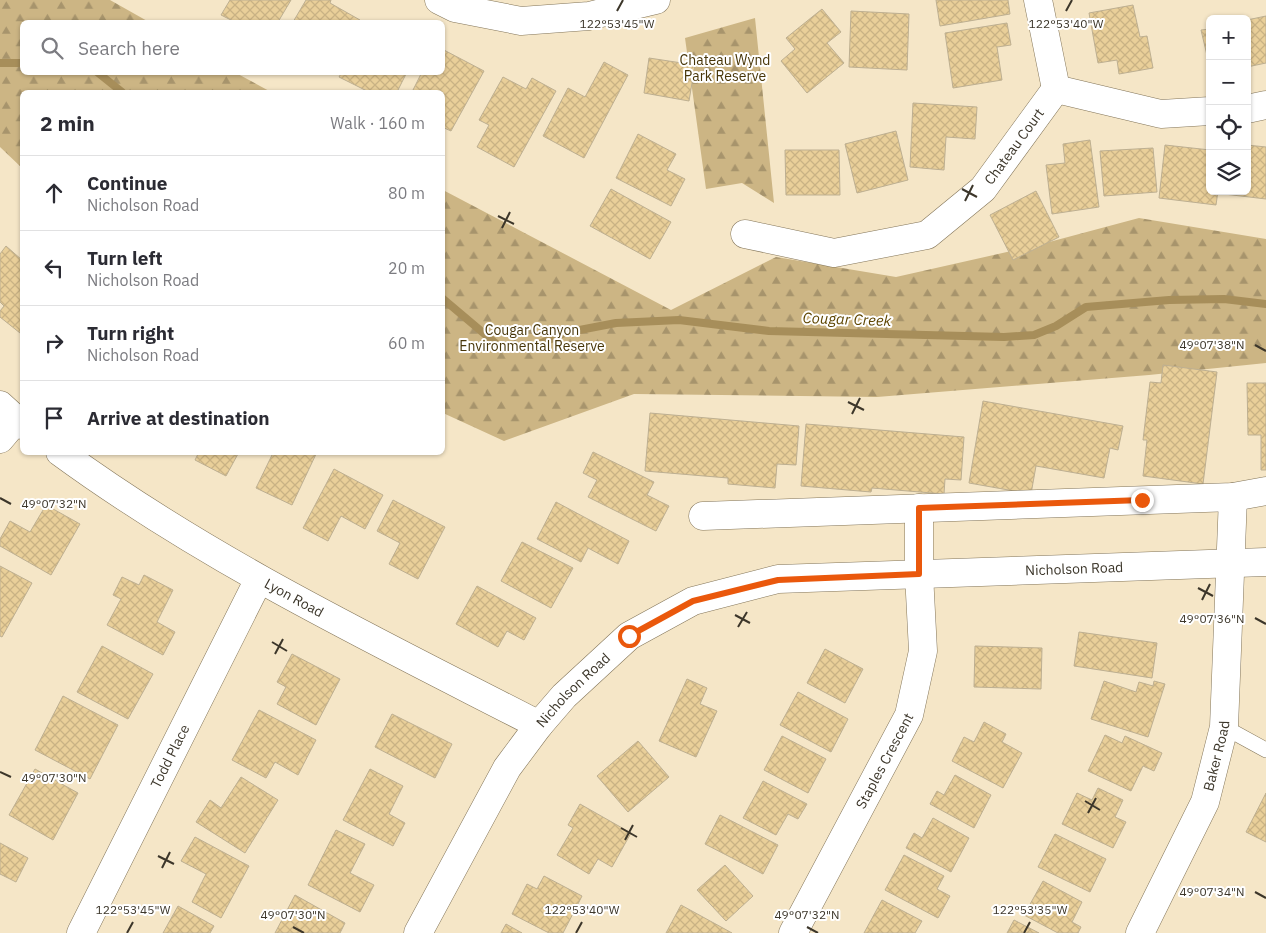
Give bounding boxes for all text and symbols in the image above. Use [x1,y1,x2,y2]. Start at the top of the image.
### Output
map controls [1206,15,1251,195]
button: + [1206,15,1251,60]
text: 122°53'45"W [580,16,655,31]
text: 122°53'40"W [1029,16,1104,31]
search box [20,20,445,75]
icon: search [38,34,66,62]
text: Search here [78,36,180,60]
park label: Chateau Wynd Park Reserve [680,51,770,85]
button: − [1206,60,1251,105]
street label: Chateau Court [980,105,1048,188]
button: locate [1206,105,1251,150]
text: 2 min [40,109,95,137]
text: Walk · 160 m [330,113,425,133]
button: layers [1206,150,1251,195]
text: Continue [87,171,167,195]
icon: ahead [40,179,68,207]
text: 80 m [388,183,425,203]
text: Nicholson Road [87,195,199,215]
text: Turn left [87,246,163,270]
icon: left [40,254,68,282]
text: 20 m [388,258,425,278]
text: Nicholson Road [87,270,199,290]
water label: Cougar Creek [802,308,892,330]
text: Turn right [87,321,174,345]
park label: Cougar Canyon Environmental Reserve [459,321,605,355]
icon: right [40,329,68,357]
text: 60 m [388,333,425,353]
text: 49°07'38"N [1179,337,1245,352]
text: Nicholson Road [87,345,199,365]
icon: arrive [40,404,68,432]
text: Arrive at destination [87,406,270,430]
route end [1131,489,1154,512]
text: 49°07'32"N [21,496,87,511]
street label: Nicholson Road [1025,558,1124,579]
street label: Lyon Road [261,574,327,621]
text: 49°07'36"N [1179,611,1245,626]
route start [618,625,641,648]
street label: Nicholson Road [532,649,614,731]
street label: Staples Crescent [852,710,918,812]
street label: Baker Road [1199,720,1233,793]
street label: Todd Place [146,721,194,791]
text: 49°07'30"N [21,770,87,785]
text: 49°07'34"N [1179,884,1245,899]
text: 122°53'45"W [96,902,171,917]
text: 122°53'40"W [545,902,620,917]
text: 122°53'35"W [993,902,1068,917]
text: 49°07'30"N [260,907,326,922]
text: 49°07'32"N [774,907,840,922]

